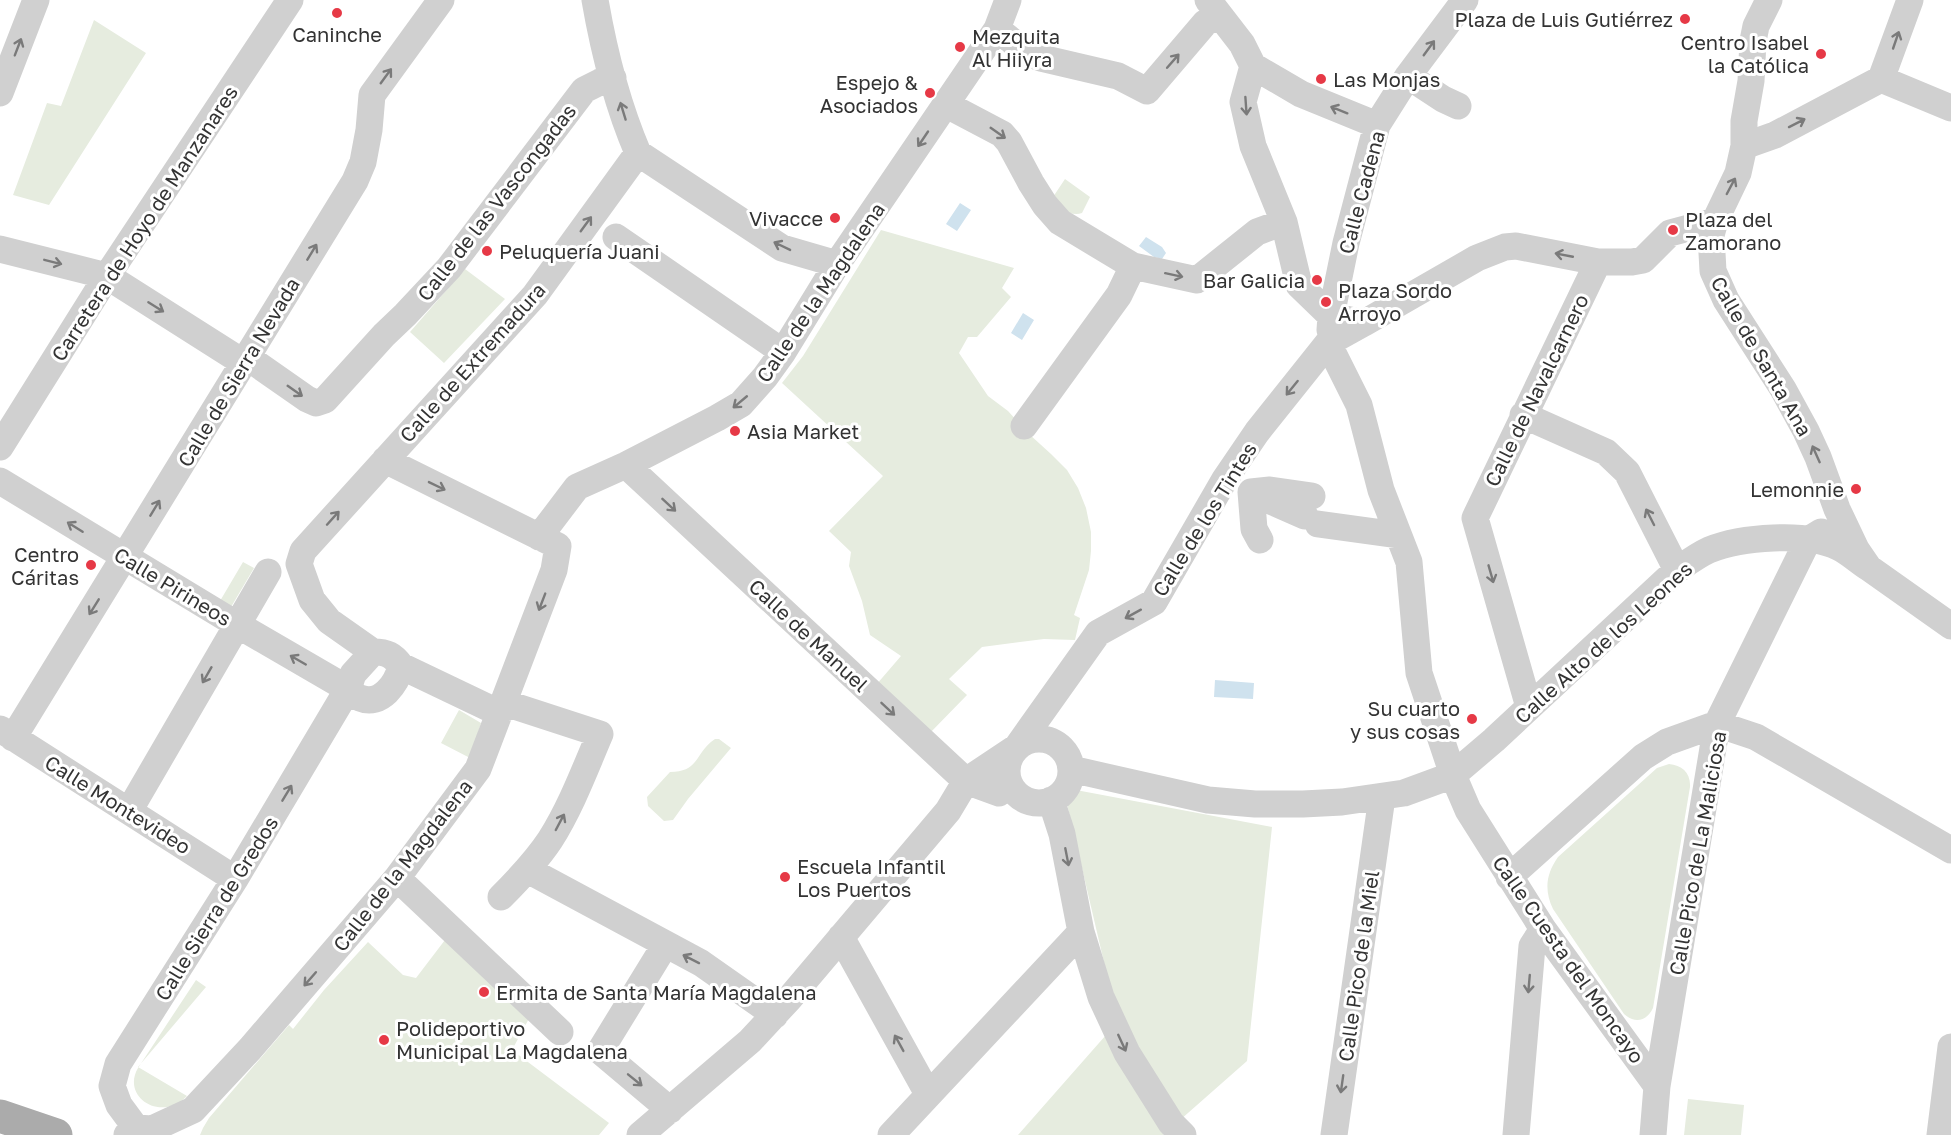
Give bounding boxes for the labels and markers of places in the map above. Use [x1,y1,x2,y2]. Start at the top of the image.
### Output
marker: Caninche [330,6,344,20]
place label: Plaza de Luis Gutiérrez [1454,7,1673,31]
marker: Plaza de Luis Gutiérrez [1678,12,1692,26]
place label: Caninche [292,22,382,46]
place label: Mezquita Al Hiiyra [972,24,1060,71]
place label: Centro Isabel la Católica [1681,30,1809,77]
marker: Mezquita Al Hiiyra [953,40,967,54]
marker: Centro Isabel la Católica [1814,47,1828,61]
place label: Las Monjas [1333,67,1440,91]
place label: Espejo & Asociados [820,70,919,117]
marker: Las Monjas [1314,72,1328,86]
marker: Espejo & Asociados [923,86,937,100]
place label: Vivacce [749,206,823,230]
place label: Plaza del Zamorano [1685,207,1781,254]
marker: Vivacce [828,211,842,225]
marker: Plaza del Zamorano [1666,223,1680,237]
place label: Peluquería Juani [499,239,660,263]
marker: Peluquería Juani [480,244,494,258]
place label: Bar Galicia [1203,268,1305,292]
marker: Bar Galicia [1310,273,1324,287]
place label: Plaza Sordo Arroyo [1338,278,1452,325]
marker: Plaza Sordo Arroyo [1319,295,1333,309]
place label: Asia Market [747,419,859,443]
marker: Asia Market [728,424,742,438]
place label: Lemonnie [1750,477,1844,501]
marker: Lemonnie [1849,482,1863,496]
place label: Centro Cáritas [11,542,79,589]
marker: Centro Cáritas [84,558,98,572]
place label: Su cuarto y sus cosas [1350,696,1460,743]
marker: Su cuarto y sus cosas [1465,712,1479,726]
place label: Escuela Infantil Los Puertos [797,854,946,901]
marker: Escuela Infantil Los Puertos [778,870,792,884]
place label: Ermita de Santa María Magdalena [496,980,817,1004]
marker: Ermita de Santa María Magdalena [477,985,491,999]
place label: Polideportivo Municipal La Magdalena [396,1016,628,1063]
marker: Polideportivo Municipal La Magdalena [377,1033,391,1047]

